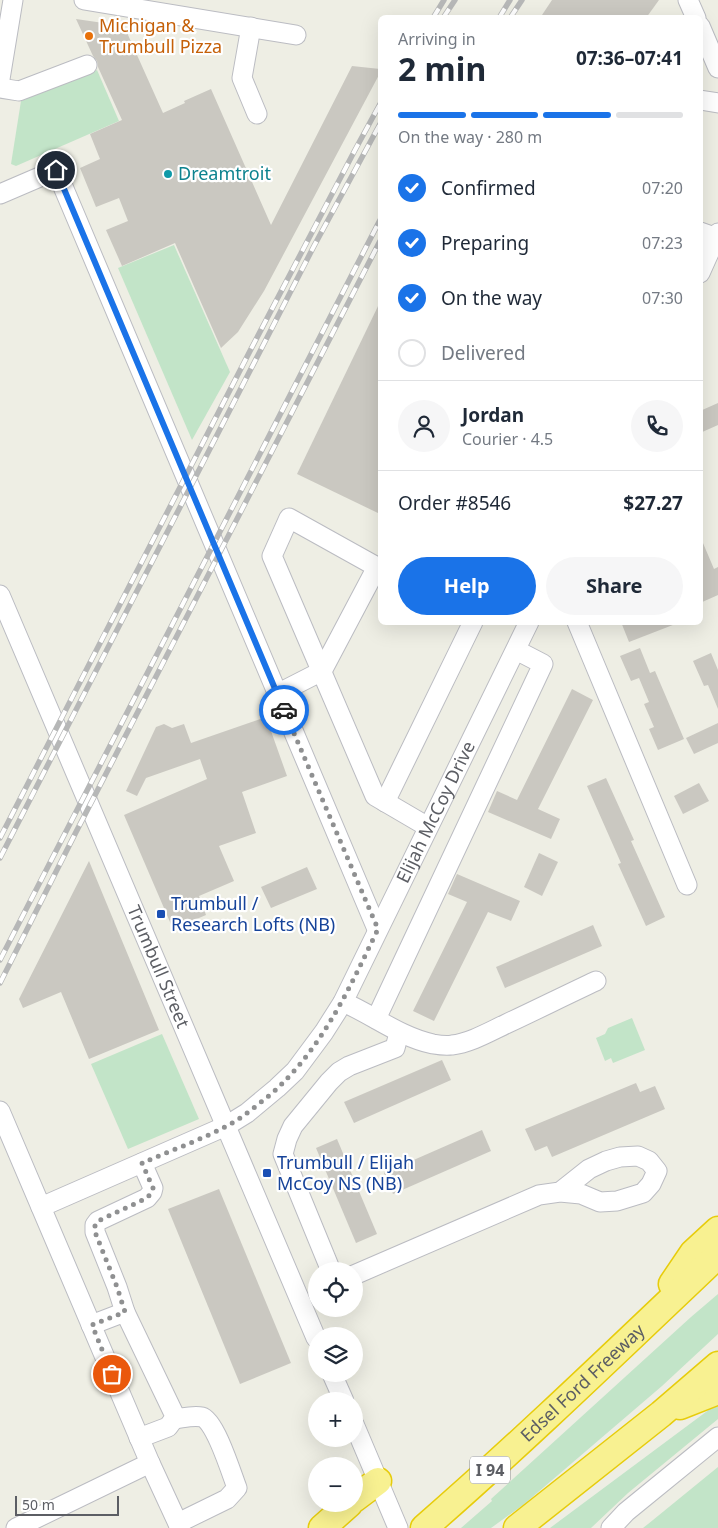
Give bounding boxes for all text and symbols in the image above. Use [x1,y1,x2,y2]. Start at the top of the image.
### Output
place label: Michigan & Trumbull Pizza [99,13,222,58]
text: Arriving in [398,28,476,50]
marker: Michigan & Trumbull Pizza [83,30,95,42]
text: 07:36–07:41 [576,45,683,71]
text: 2 min [398,47,486,90]
text: On the way · 280 m [398,126,542,148]
pin [35,149,77,191]
icon: home [42,156,70,184]
place label: Dreamtroit [178,161,271,185]
marker: Dreamtroit [162,168,174,180]
icon: check [398,174,426,202]
text: Confirmed [441,175,536,201]
text: 07:20 [642,177,683,199]
icon: check [398,229,426,257]
text: Preparing [441,230,529,256]
text: 07:23 [642,232,683,254]
icon: check [398,284,426,312]
text: On the way [441,285,542,311]
text: 07:30 [642,287,683,309]
text: Delivered [441,340,526,366]
button: person [398,400,450,452]
button: phone [631,400,683,452]
text: Jordan [462,402,524,428]
text: Courier · 4.5 [462,428,553,450]
text: Order #8546 [398,490,511,516]
text: $27.27 [623,490,683,516]
button: Help [398,557,536,615]
button: Share [546,557,683,615]
courier [259,685,309,735]
icon: car [270,696,298,724]
street label: Elijah McCoy Drive [390,737,480,887]
place label: Trumbull / Research Lofts (NB) [171,891,335,936]
street label: Trumbull Street [122,901,196,1032]
marker: Trumbull / Research Lofts (NB) [155,908,167,920]
place label: Trumbull / Elijah McCoy NS (NB) [277,1150,414,1195]
marker: Trumbull / Elijah McCoy NS (NB) [261,1167,273,1179]
map controls [308,1262,363,1512]
button: locate [308,1262,363,1317]
street label: Edsel Ford Freeway [515,1317,650,1447]
button: layers [308,1327,363,1382]
pin [91,1353,133,1395]
icon: bag [98,1360,126,1388]
button: + [308,1392,363,1447]
road number: I 94 [470,1456,510,1484]
button: − [308,1457,363,1512]
scale bar [15,1493,119,1516]
text: 50 m [22,1495,55,1514]

